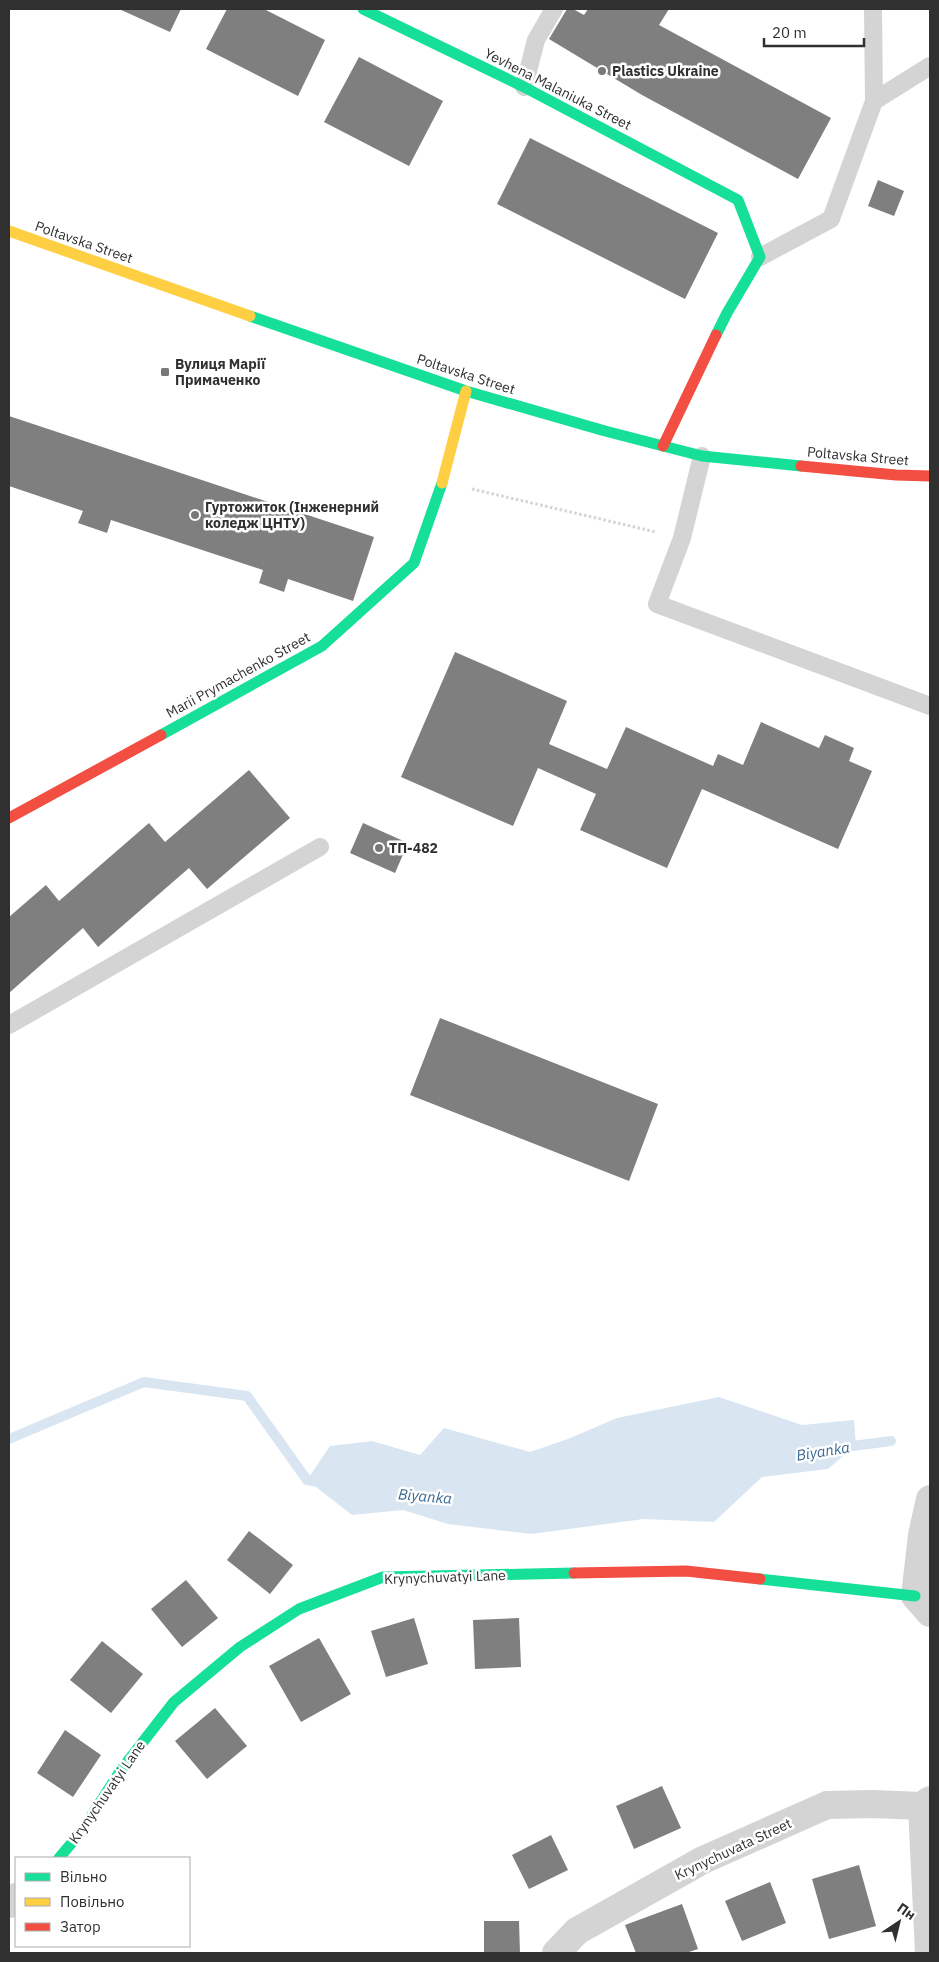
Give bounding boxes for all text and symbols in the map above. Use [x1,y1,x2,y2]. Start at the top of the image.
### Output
scale bar [764,15,864,47]
text: 20 m [772,23,807,42]
street label: Yevhena Malaniuka Street [482,44,635,134]
place label: Plastics Ukraine [612,62,719,80]
marker: Plastics Ukraine [596,65,608,77]
street label: Poltavska Street [33,217,135,267]
street label: Poltavska Street [415,350,517,398]
place label: Вулиця Марії Примаченко [175,355,266,389]
marker: Вулиця Марії Примаченко [159,366,171,378]
street label: Poltavska Street [806,443,910,469]
place label: Гуртожиток (Інженерний коледж ЦНТУ) [205,498,379,532]
marker: Гуртожиток (Інженерний коледж ЦНТУ) [189,509,201,521]
street label: Marii Prymachenko Street [163,628,313,722]
place label: ТП-482 [389,839,438,857]
marker: ТП-482 [373,842,385,854]
water label: Biyanka [795,1437,851,1465]
water label: Biyanka [397,1484,453,1508]
street label: Krynychuvatyi Lane [384,1566,506,1588]
street label: Krynychuvatyi Lane [65,1737,149,1847]
street label: Krynychuvata Street [672,1814,794,1884]
legend [15,1857,190,1947]
text: Вільно [60,1867,107,1886]
text: Повільно [60,1892,124,1911]
north arrow [874,1897,924,1947]
text: Пн [894,1899,919,1924]
text: Затор [60,1917,101,1936]

